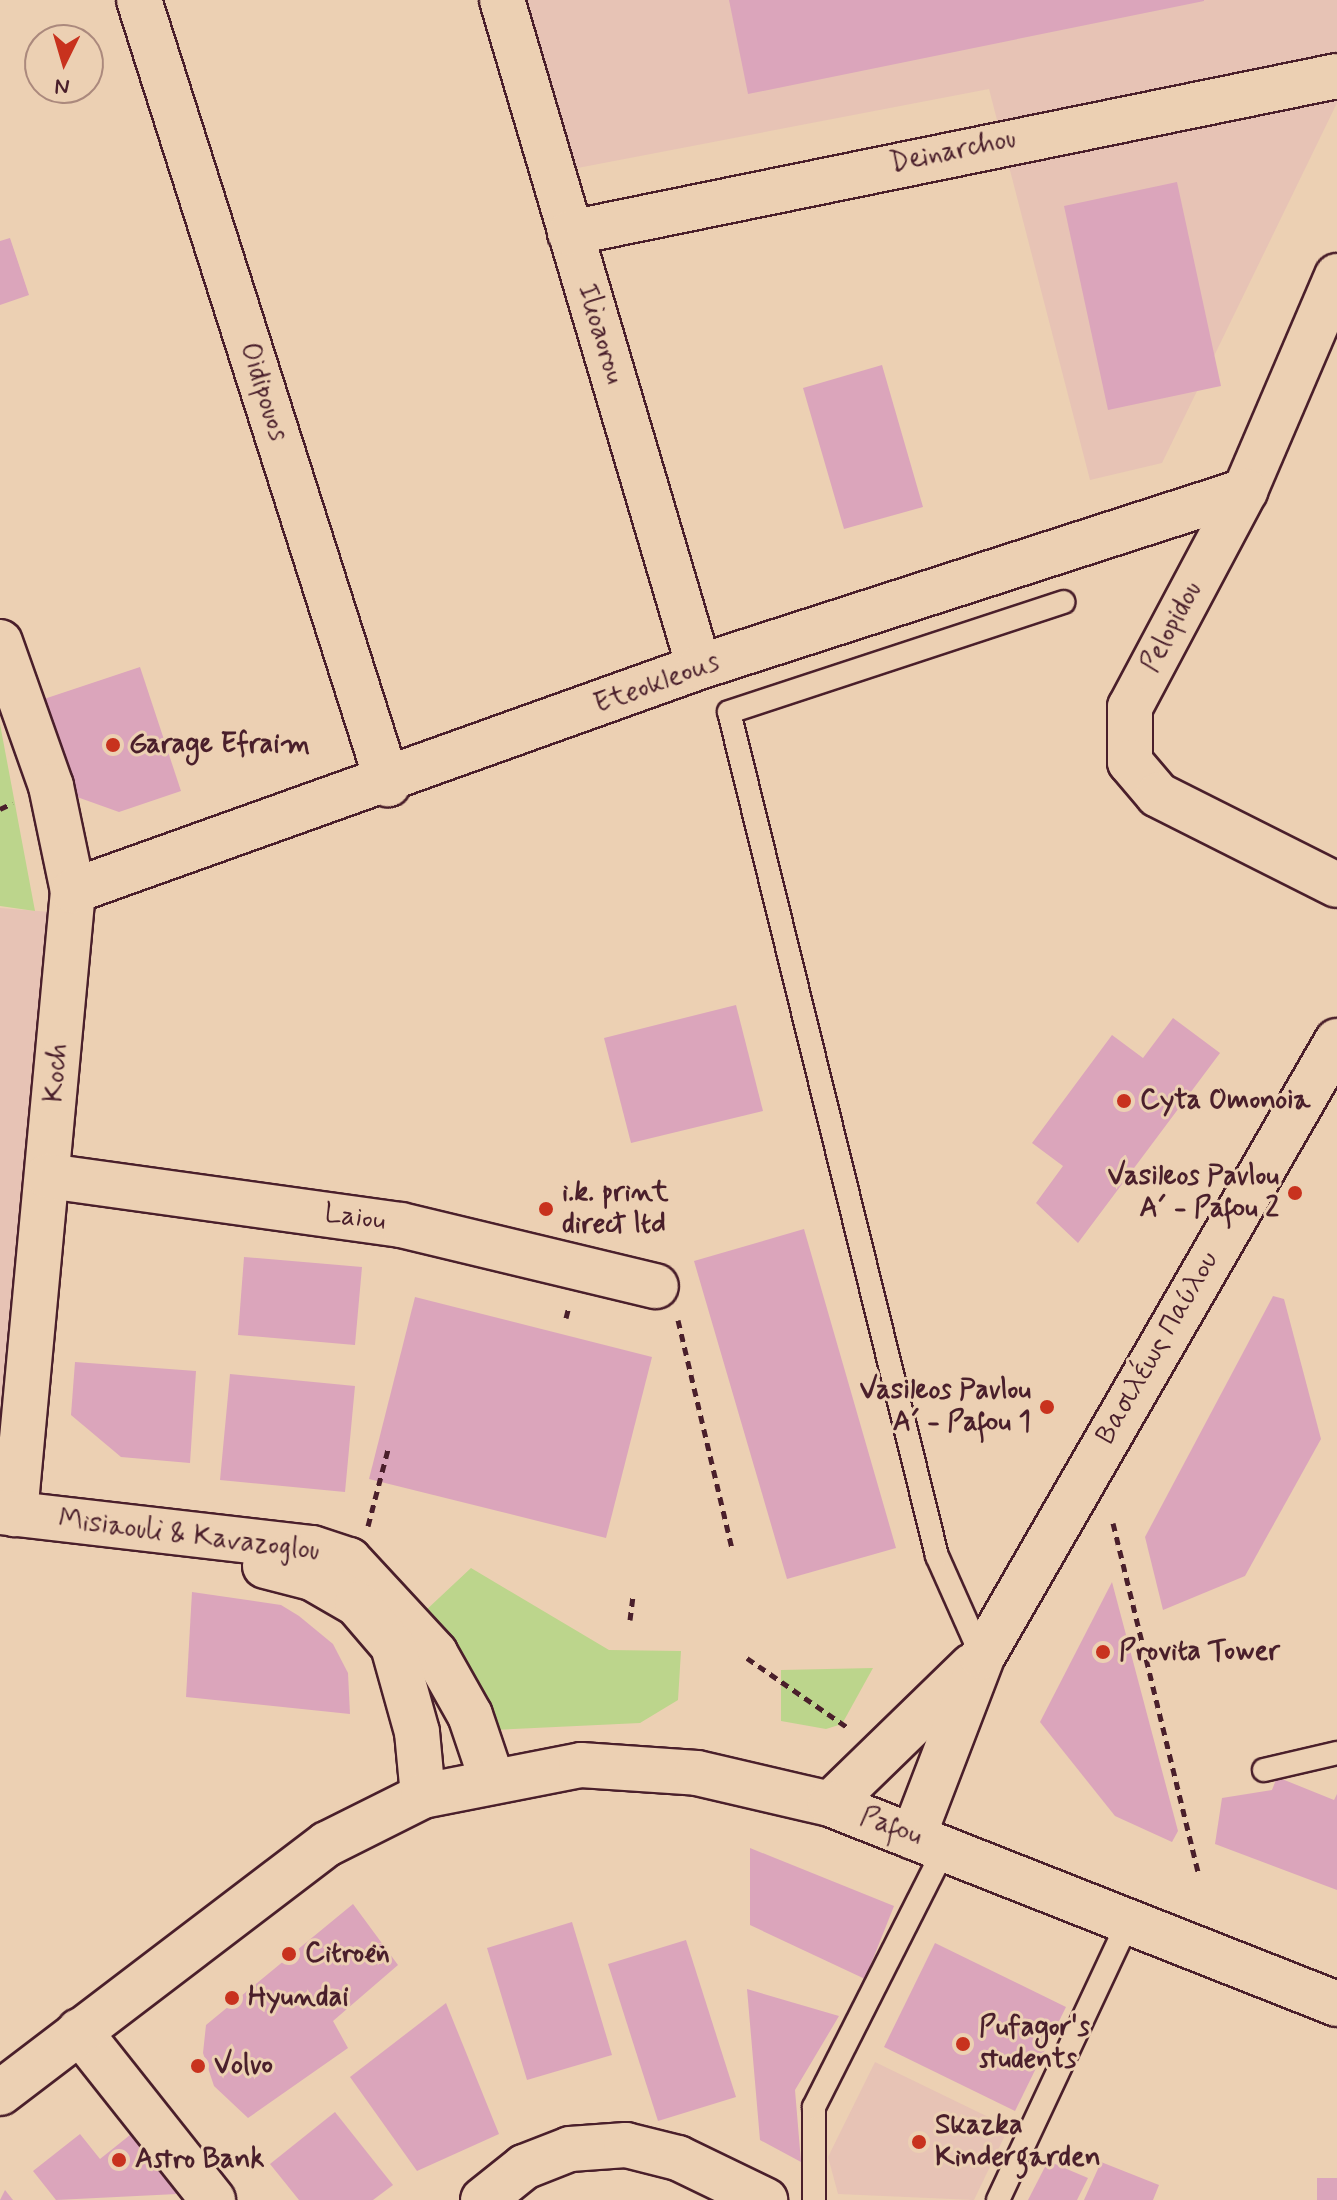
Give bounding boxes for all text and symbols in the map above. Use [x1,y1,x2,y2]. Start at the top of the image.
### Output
north arrow [24,24,104,104]
text: N [54,71,71,101]
street label: Deinarchou [887,122,1019,182]
street label: Ilioaorou [569,280,631,388]
street label: Oidipouos [231,338,295,446]
street label: Pelopidou [1134,576,1210,678]
street label: Eteokleous [590,646,724,722]
place label: Garage Efraim [129,728,310,762]
marker: Garage Efraim [104,736,122,754]
street label: Koch [38,1042,76,1104]
place label: Cyta Omonoia [1140,1084,1307,1118]
marker: Cyta Omonoia [1115,1092,1133,1110]
place label: Vasileos Pavlou A´ - Pafou 2 [1103,1160,1279,1226]
place label: i.k. print direct ltd [562,1176,668,1242]
marker: Vasileos Pavlou A´ - Pafou 2 [1286,1184,1304,1202]
street label: Laiou [322,1197,388,1239]
marker: i.k. print direct ltd [537,1200,555,1218]
street label: Βασιλέως Παύλου [1089,1246,1227,1450]
place label: Vasileos Pavlou A´ - Pafou 1 [855,1374,1031,1440]
marker: Vasileos Pavlou A´ - Pafou 1 [1038,1398,1056,1416]
street label: Misiaouli & Kavazoglou [56,1503,322,1569]
place label: Provita Tower [1119,1635,1278,1669]
marker: Provita Tower [1094,1643,1112,1661]
street label: Pafou [855,1800,927,1854]
place label: Citroën [305,1937,390,1971]
marker: Citroën [280,1945,298,1963]
place label: Hyundai [248,1981,349,2015]
marker: Hyundai [223,1989,241,2007]
place label: Pufagor's students [979,2011,1090,2077]
marker: Pufagor's students [954,2035,972,2053]
place label: Volvo [214,2049,273,2083]
marker: Volvo [189,2057,207,2075]
place label: Skazka Kindergarden [935,2109,1101,2175]
marker: Skazka Kindergarden [910,2133,928,2151]
place label: Astro Bank [135,2143,264,2177]
marker: Astro Bank [110,2151,128,2169]

